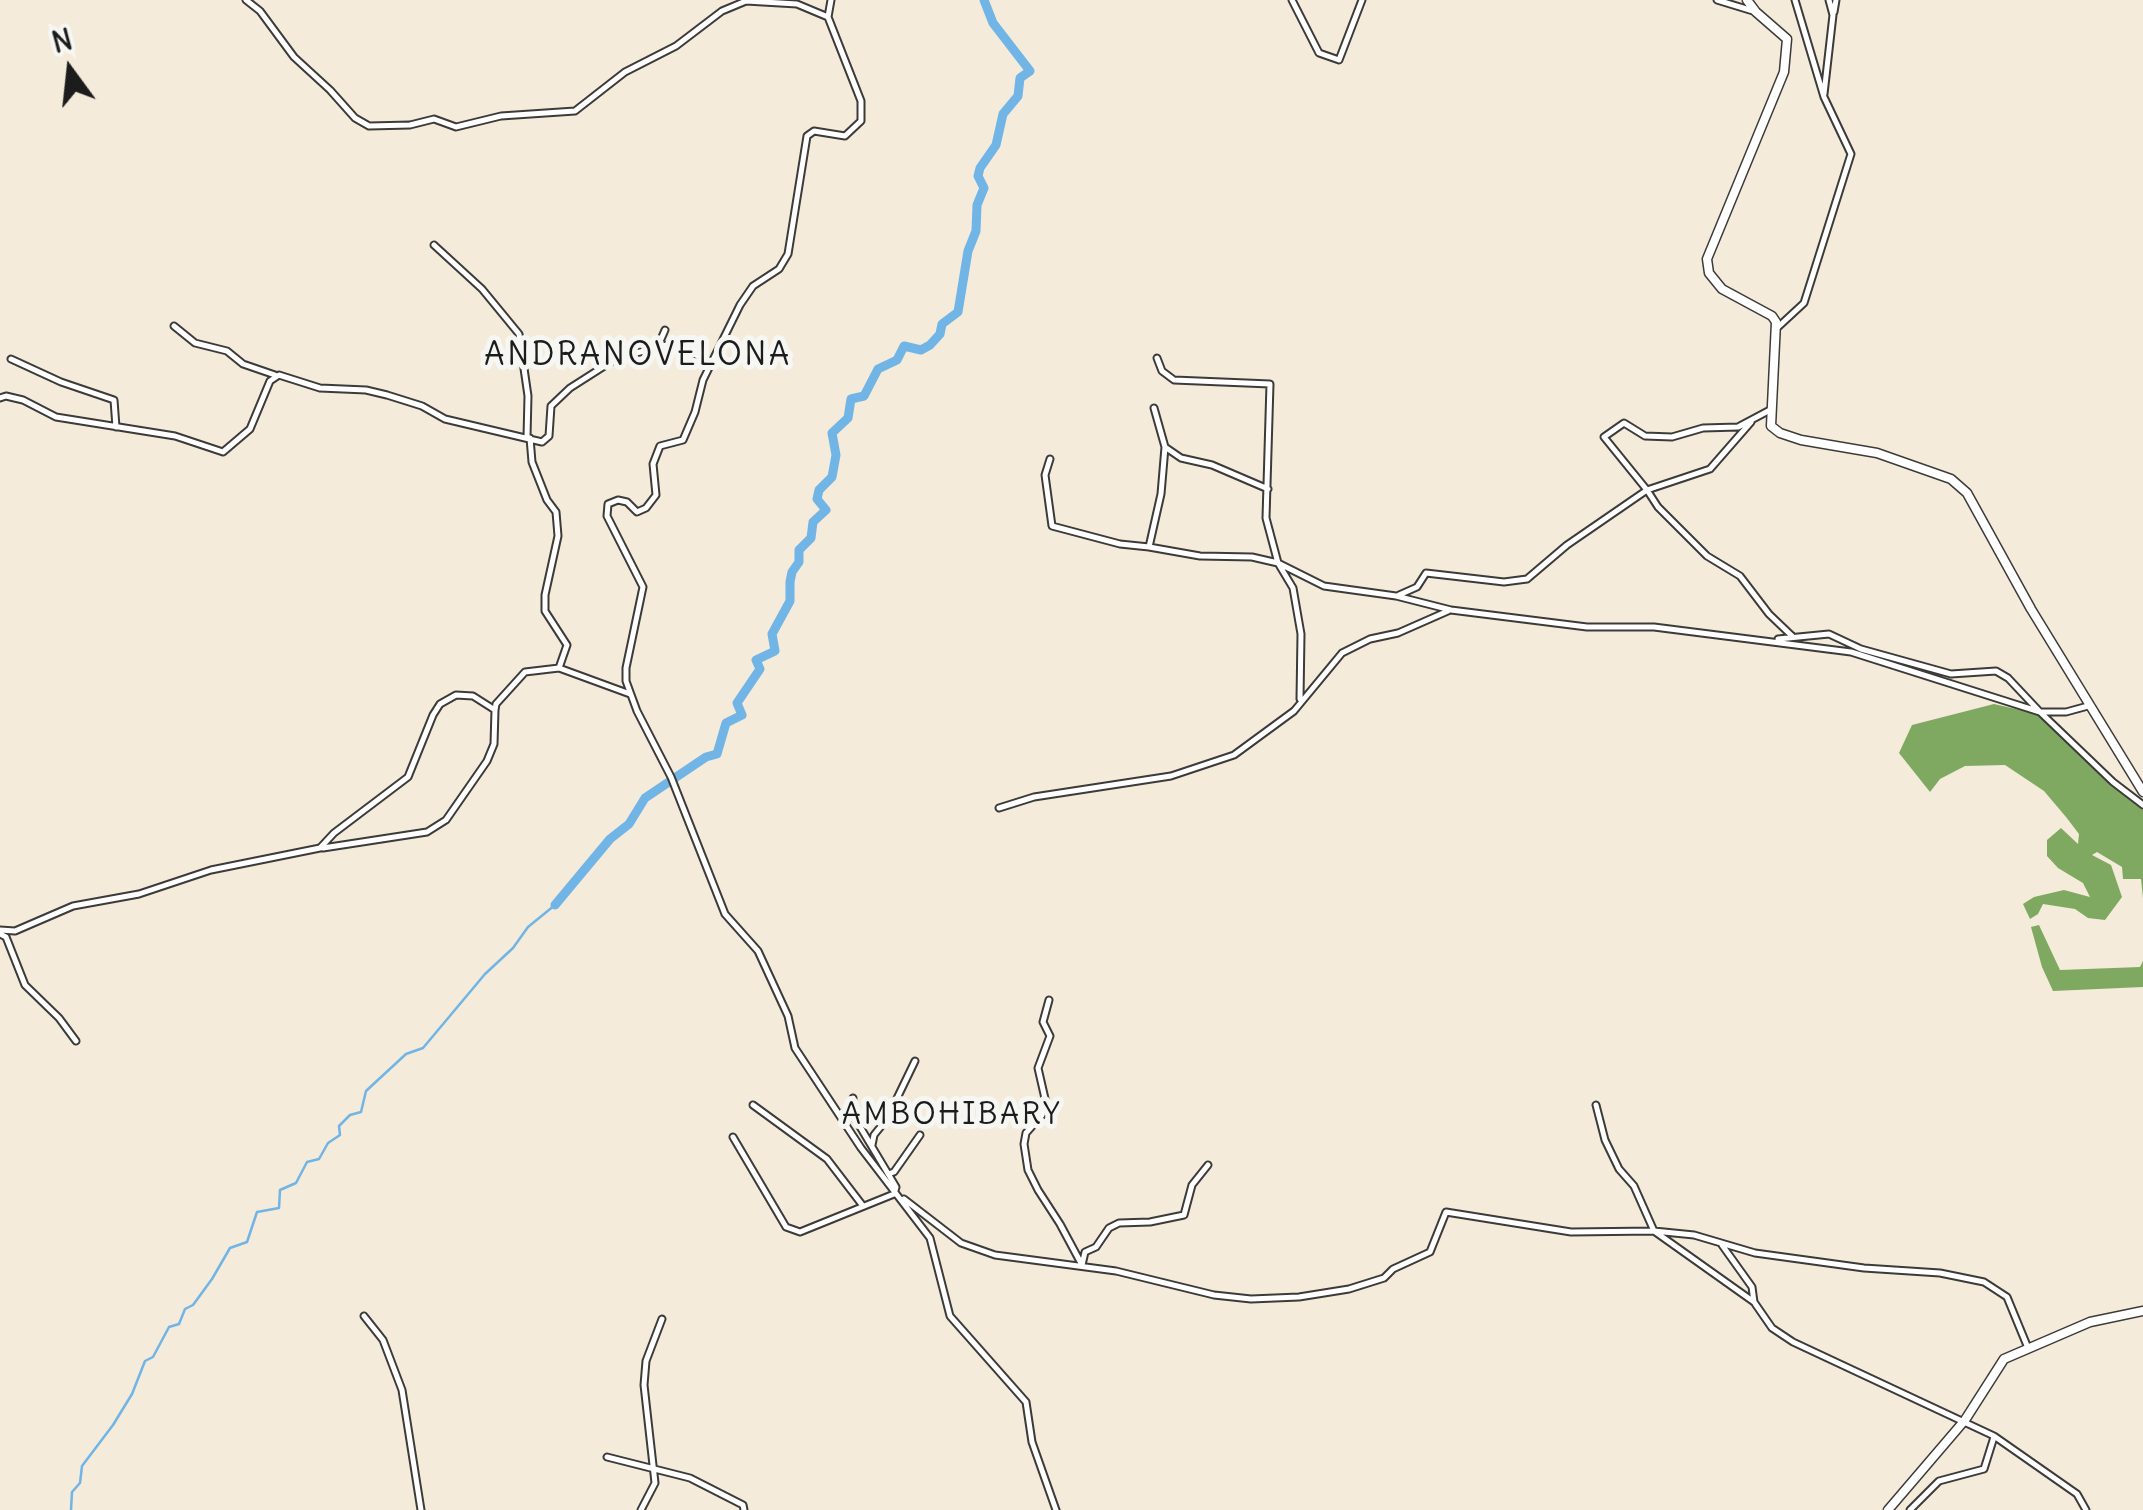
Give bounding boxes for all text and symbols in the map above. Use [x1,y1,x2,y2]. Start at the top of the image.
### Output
north arrow [20,20,120,120]
text: N [48,21,76,61]
district label: ANDRANOVELONA [484,337,792,375]
district label: AMBOHIBARY [842,1097,1062,1133]

